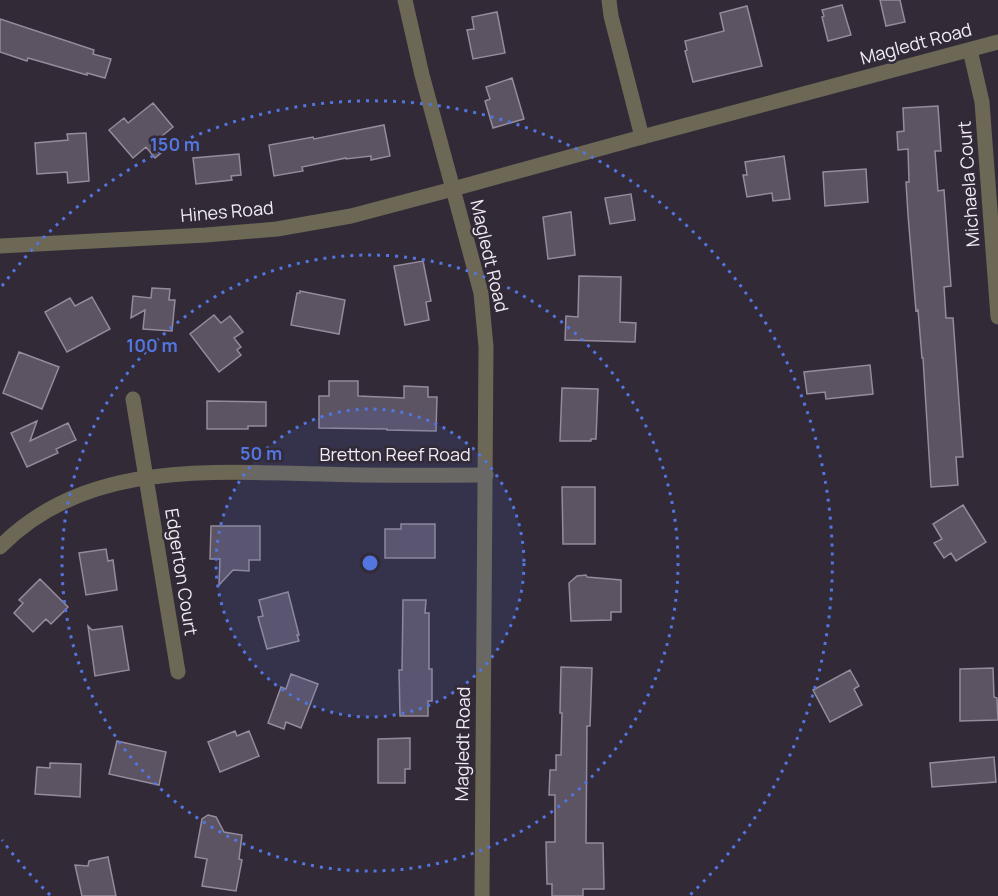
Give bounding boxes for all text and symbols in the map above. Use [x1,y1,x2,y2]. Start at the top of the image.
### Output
street label: Magledt Road [857,17,974,69]
street label: Michaela Court [952,120,984,248]
text: 150 m [150,132,200,156]
street label: Hines Road [179,195,274,227]
street label: Magledt Road [465,197,515,314]
text: 100 m [126,333,178,357]
text: 50 m [240,441,282,465]
street label: Bretton Reef Road [319,442,471,466]
street label: Edgerton Court [160,507,204,637]
centre of rings [360,553,380,573]
street label: Magledt Road [449,686,475,802]

